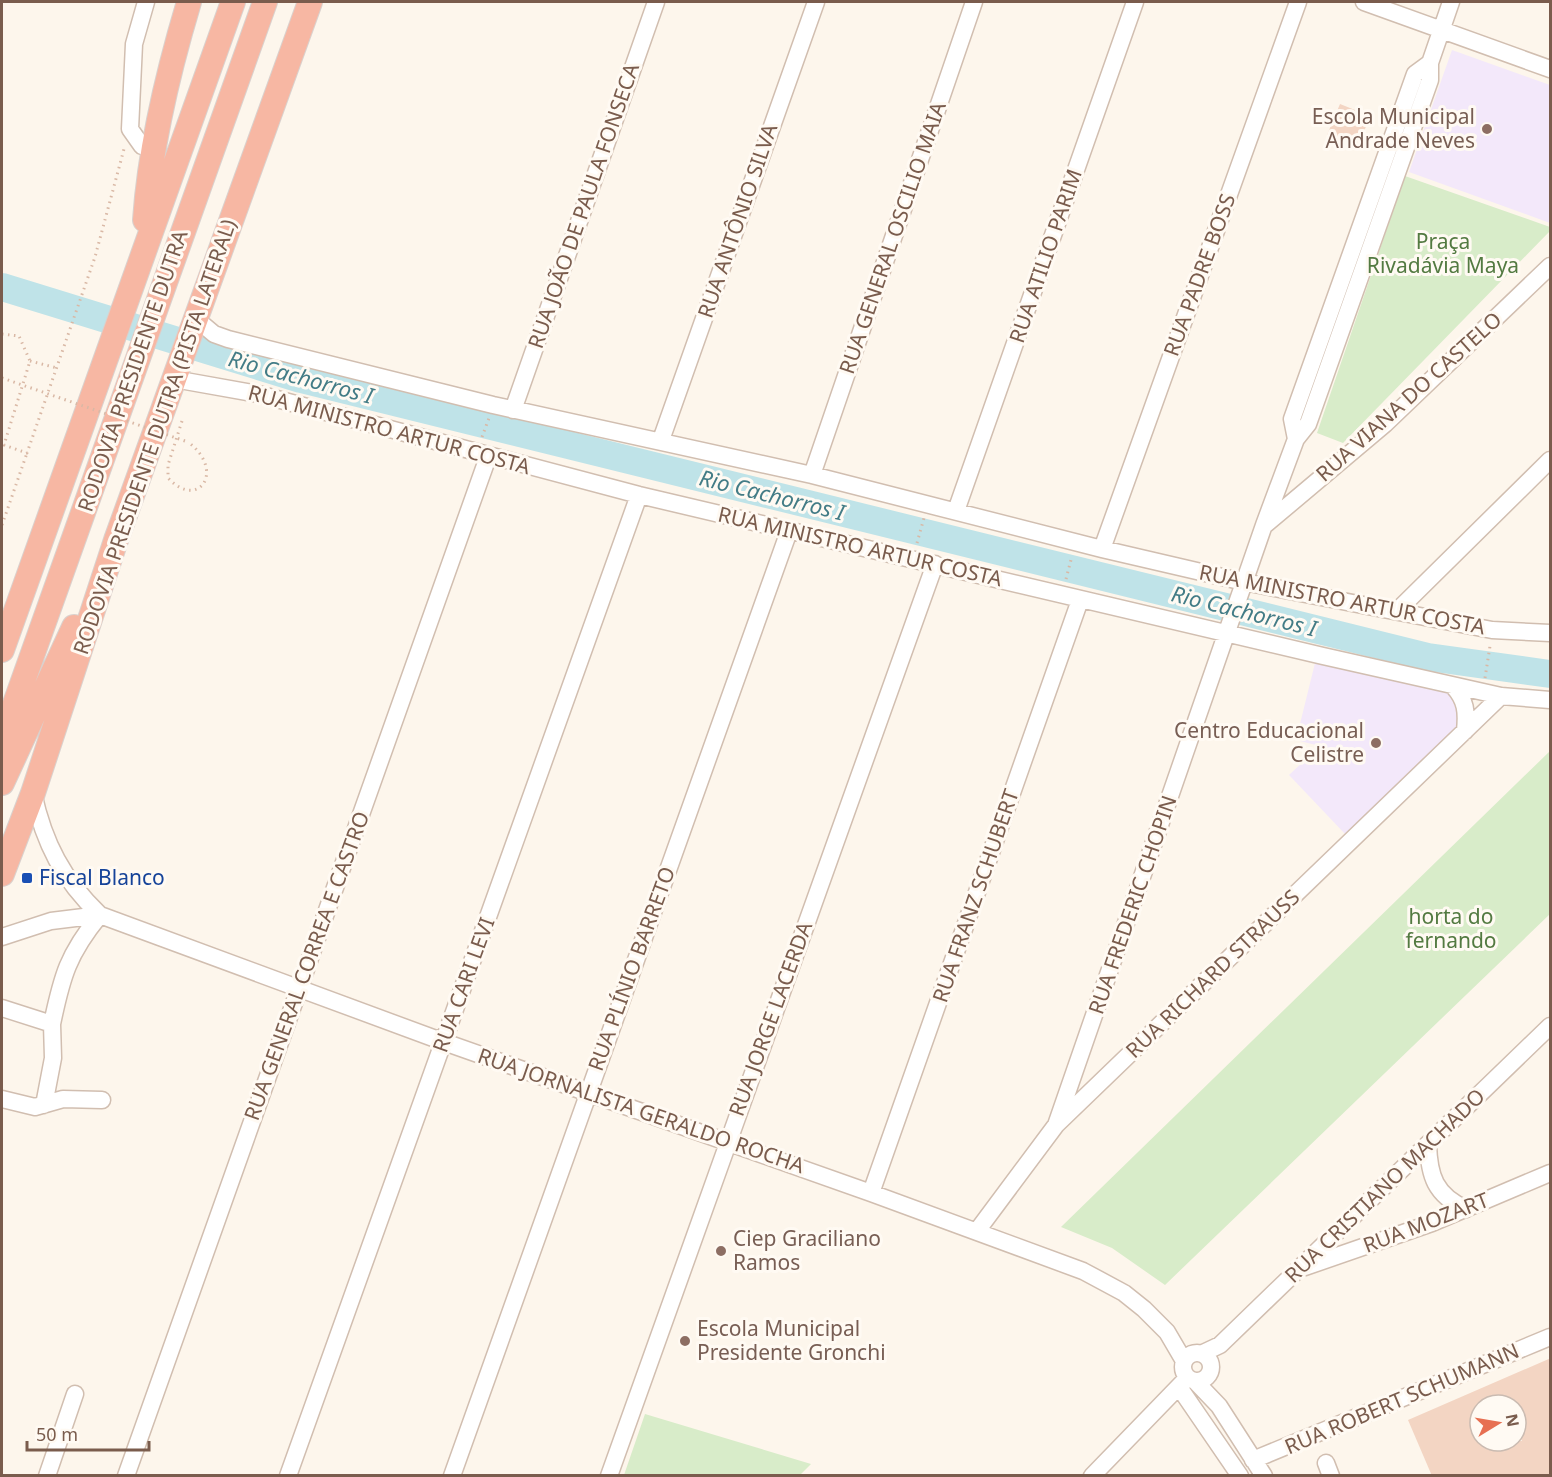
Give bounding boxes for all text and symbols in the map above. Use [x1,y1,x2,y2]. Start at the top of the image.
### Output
street label: RUA JOÃO DE PAULA FONSECA [521,59,645,352]
street label: RUA GENERAL OSCILIO MAIA [832,97,952,377]
place label: Escola Municipal Andrade Neves [1312,102,1475,154]
street label: RUA ANTÔNIO SILVA [691,119,784,321]
marker: Escola Municipal Andrade Neves [1480,122,1494,136]
street label: RUA ATILIO PARIM [1002,165,1088,346]
street label: RUA PADRE BOSS [1157,190,1241,360]
street label: RODOVIA PRESIDENTE DUTRA (PISTA LATERAL) [66,215,242,658]
street label: RODOVIA PRESIDENTE DUTRA [71,225,194,515]
park label: Praça Rivadávia Maya [1367,227,1519,279]
street label: RUA VIANA DO CASTELO [1309,305,1507,487]
water label: Rio Cachorros I [226,342,379,410]
street label: RUA MINISTRO ARTUR COSTA [245,378,534,480]
water label: Rio Cachorros I [696,461,850,527]
street label: RUA MINISTRO ARTUR COSTA [715,500,1006,593]
street label: RUA MINISTRO ARTUR COSTA [1197,558,1488,641]
water label: Rio Cachorros I [1168,577,1322,643]
place label: Centro Educacional Celistre [1174,716,1364,768]
marker: Centro Educacional Celistre [1369,736,1383,750]
street label: RUA FRANZ SCHUBERT [925,785,1025,1006]
street label: RUA FREDERIC CHOPIN [1081,792,1183,1018]
street label: RUA GENERAL CORREA E CASTRO [237,807,375,1124]
place label: Fiscal Blanco [39,863,165,891]
street label: RUA PLÍNIO BARRETO [581,863,681,1075]
marker: Fiscal Blanco [20,871,34,885]
street label: RUA RICHARD STRAUSS [1119,883,1305,1064]
park label: horta do fernando [1405,902,1497,954]
street label: RUA CARI LEVI [426,913,500,1056]
street label: RUA JORGE LACERDA [722,917,818,1120]
street label: RUA JORNALISTA GERALDO ROCHA [474,1041,809,1179]
street label: RUA CRISTIANO MACHADO [1278,1082,1490,1288]
street label: RUA MOZART [1359,1185,1493,1259]
place label: Ciep Graciliano Ramos [733,1224,881,1276]
marker: Ciep Graciliano Ramos [714,1244,728,1258]
place label: Escola Municipal Presidente Gronchi [697,1314,886,1366]
marker: Escola Municipal Presidente Gronchi [678,1334,692,1348]
street label: RUA ROBERT SCHUMANN [1281,1338,1523,1460]
north arrow [1468,1393,1528,1453]
scale bar [27,1414,148,1452]
text: 50 m [36,1422,78,1446]

